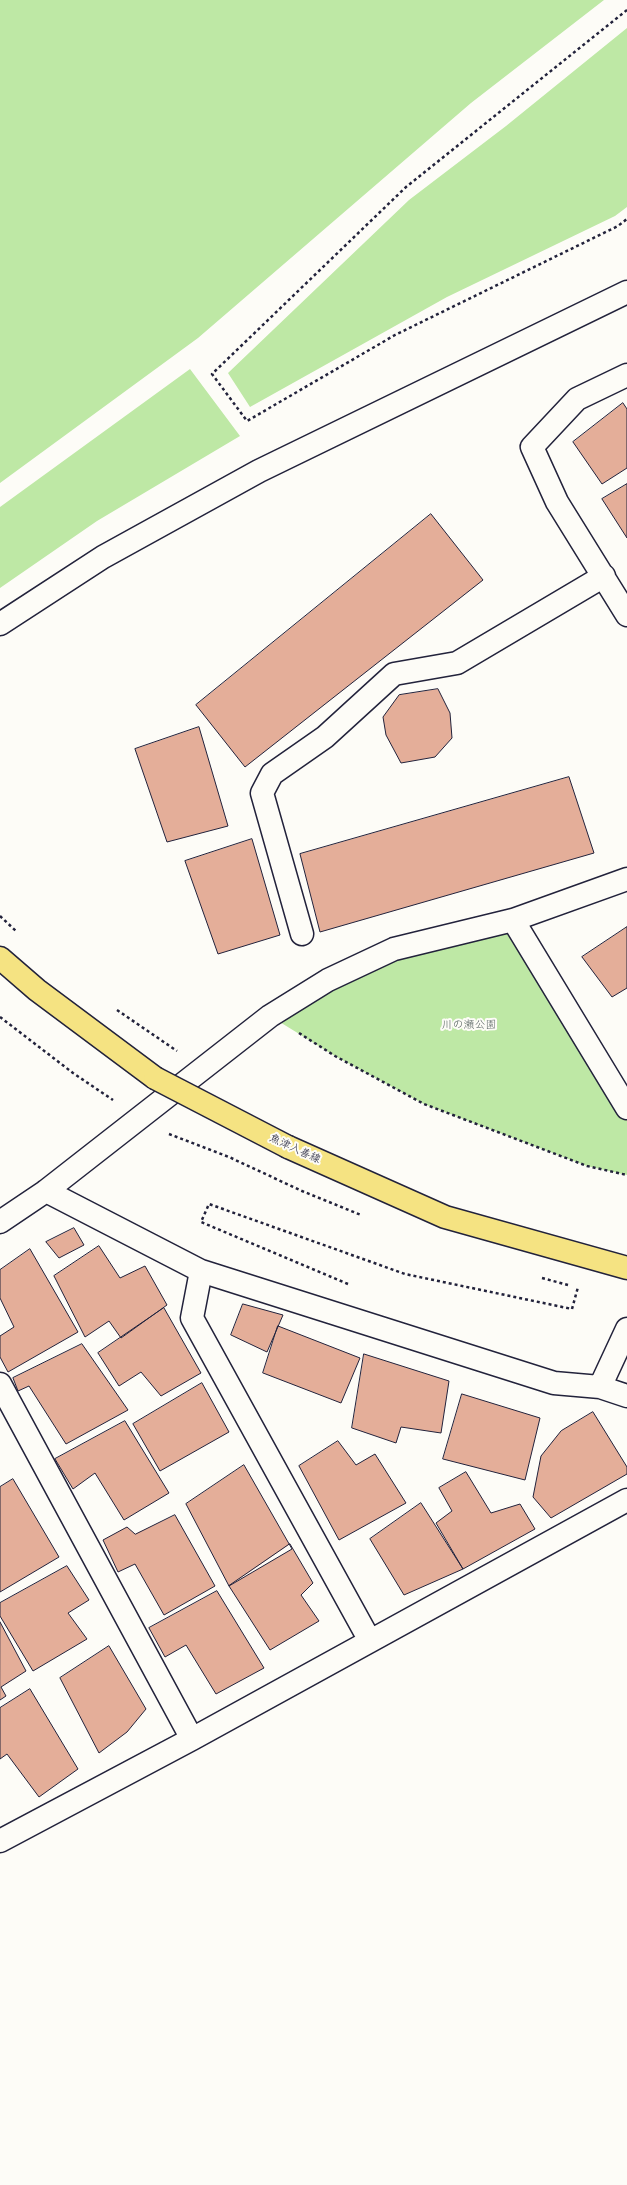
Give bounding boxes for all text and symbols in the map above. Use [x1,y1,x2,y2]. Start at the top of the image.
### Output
park label: 川の瀬公園 [442,1018,496,1032]
street label: 魚津入善線 [267,1131,323,1167]

